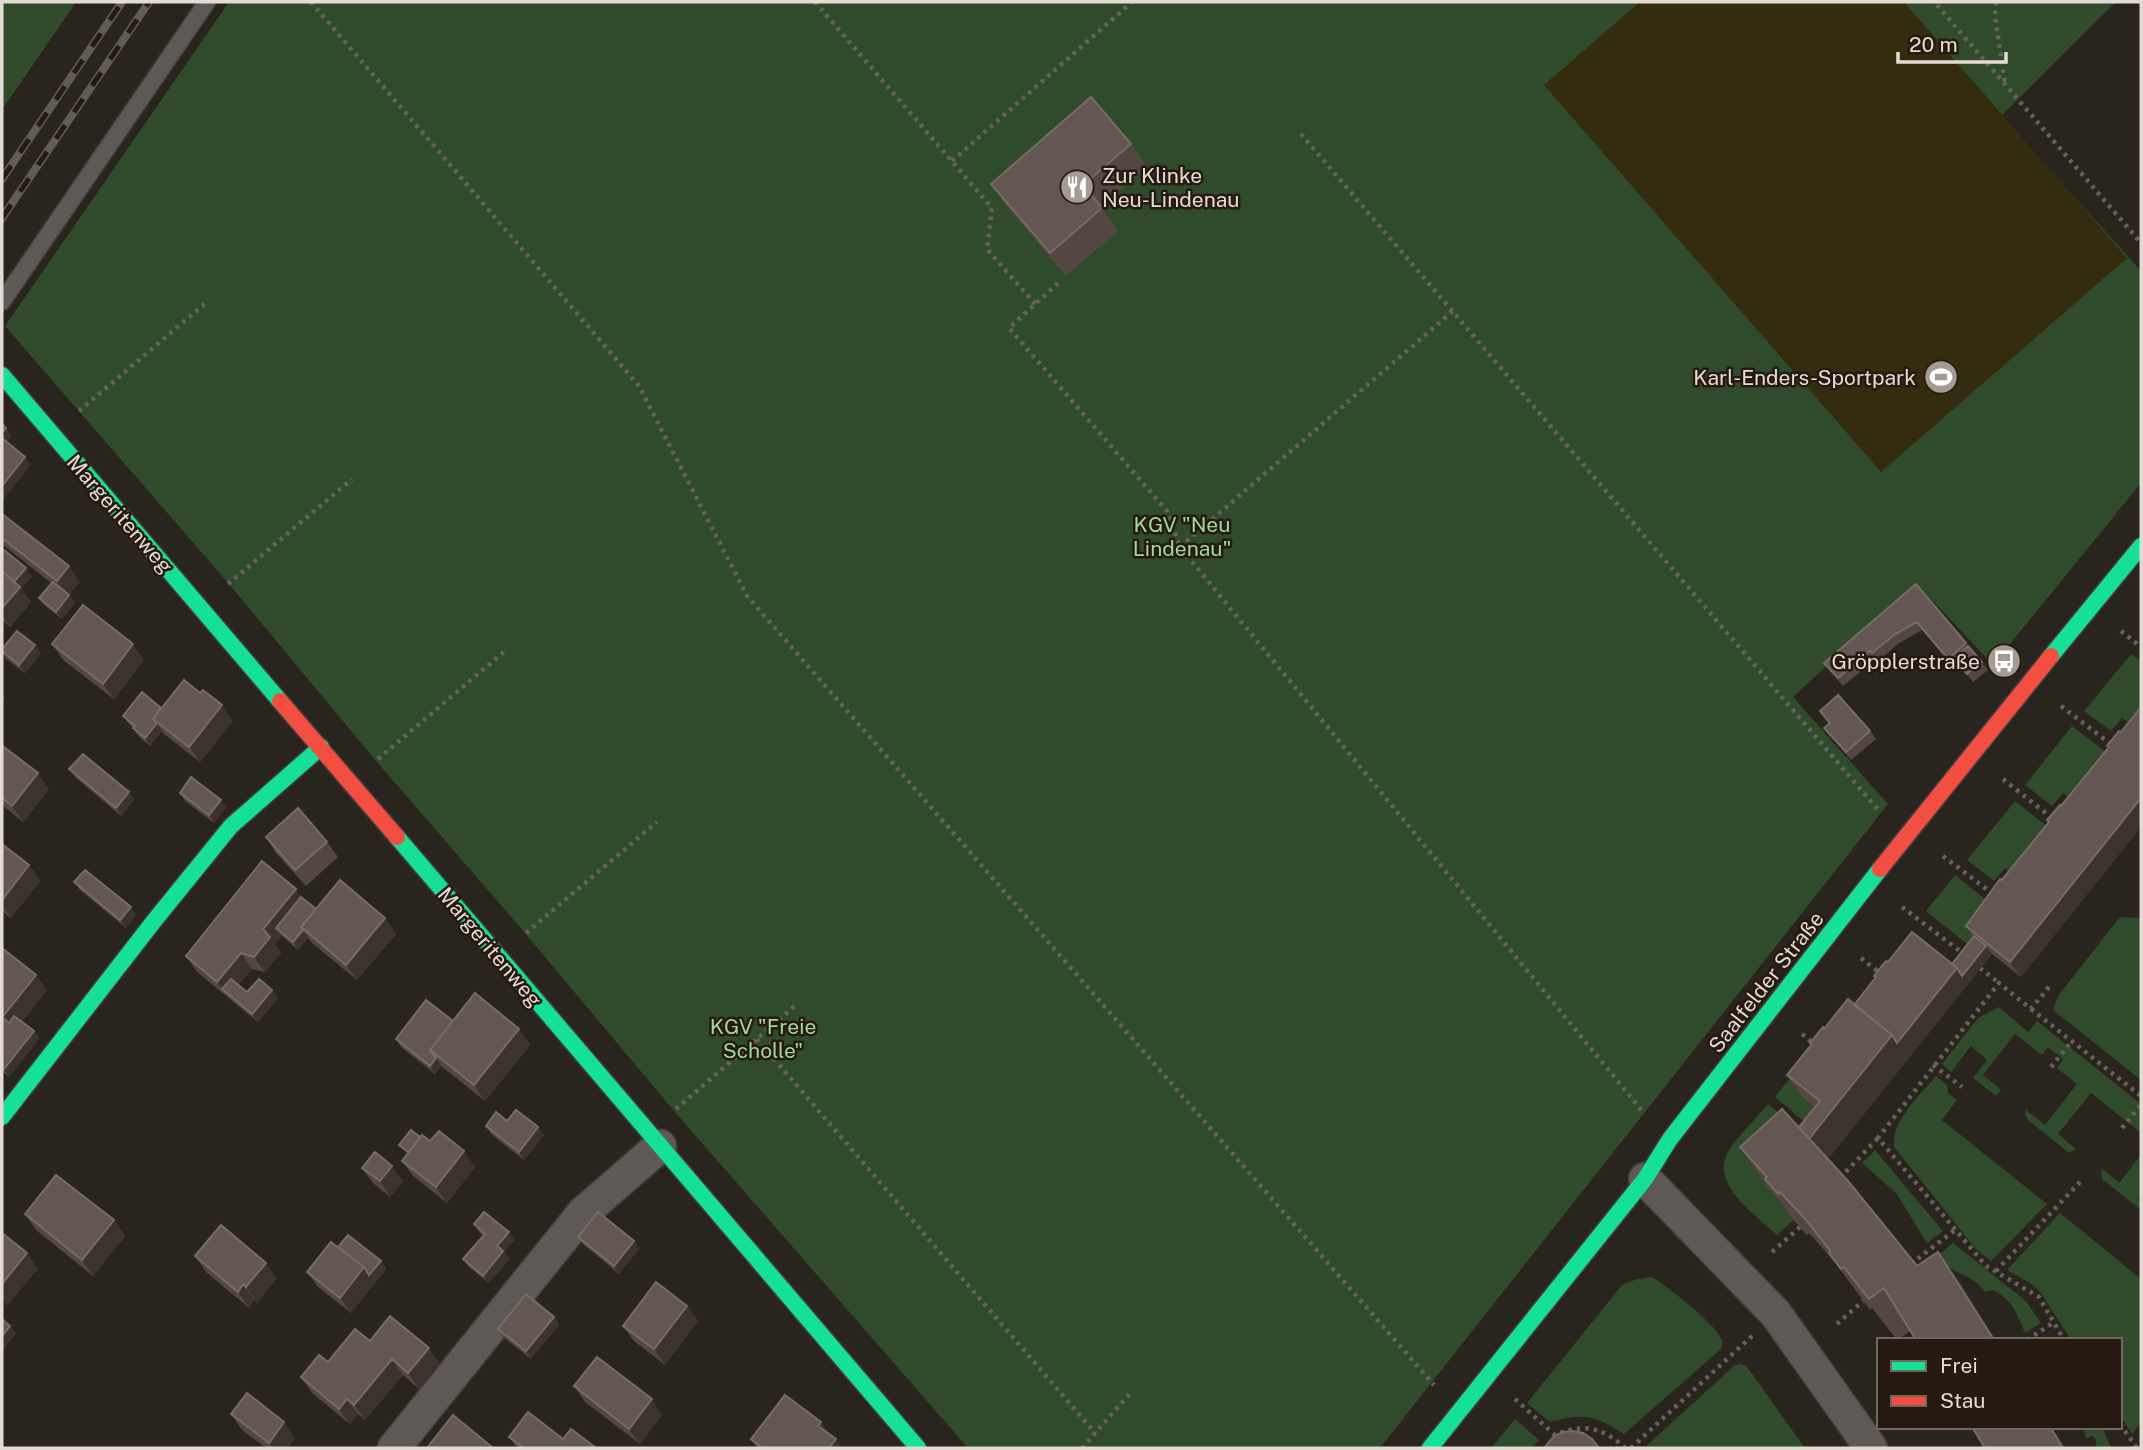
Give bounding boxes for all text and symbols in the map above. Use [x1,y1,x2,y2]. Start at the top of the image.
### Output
scale bar [1898,21,2007,65]
text: 20 m [1909,32,1958,57]
place label: Zur Klinke Neu-Lindenau [1102,163,1240,212]
restaurant icon: Zur Klinke Neu-Lindenau [1058,168,1096,206]
sports icon: Karl-Enders-Sportpark [1922,358,1960,396]
place label: Karl-Enders-Sportpark [1693,365,1916,390]
street label: Margeritenweg [62,450,178,578]
park label: KGV "Neu Lindenau" [1133,512,1231,561]
bus stop icon: Gröpplerstraße [1985,642,2023,680]
place label: Gröpplerstraße [1832,649,1980,674]
street label: Margeritenweg [433,882,547,1012]
street label: Saalfelder Straße [1703,906,1829,1058]
park label: KGV "Freie Scholle" [710,1014,816,1063]
legend [1877,1338,2122,1429]
text: Frei [1940,1353,1978,1378]
text: Stau [1940,1388,1986,1413]

